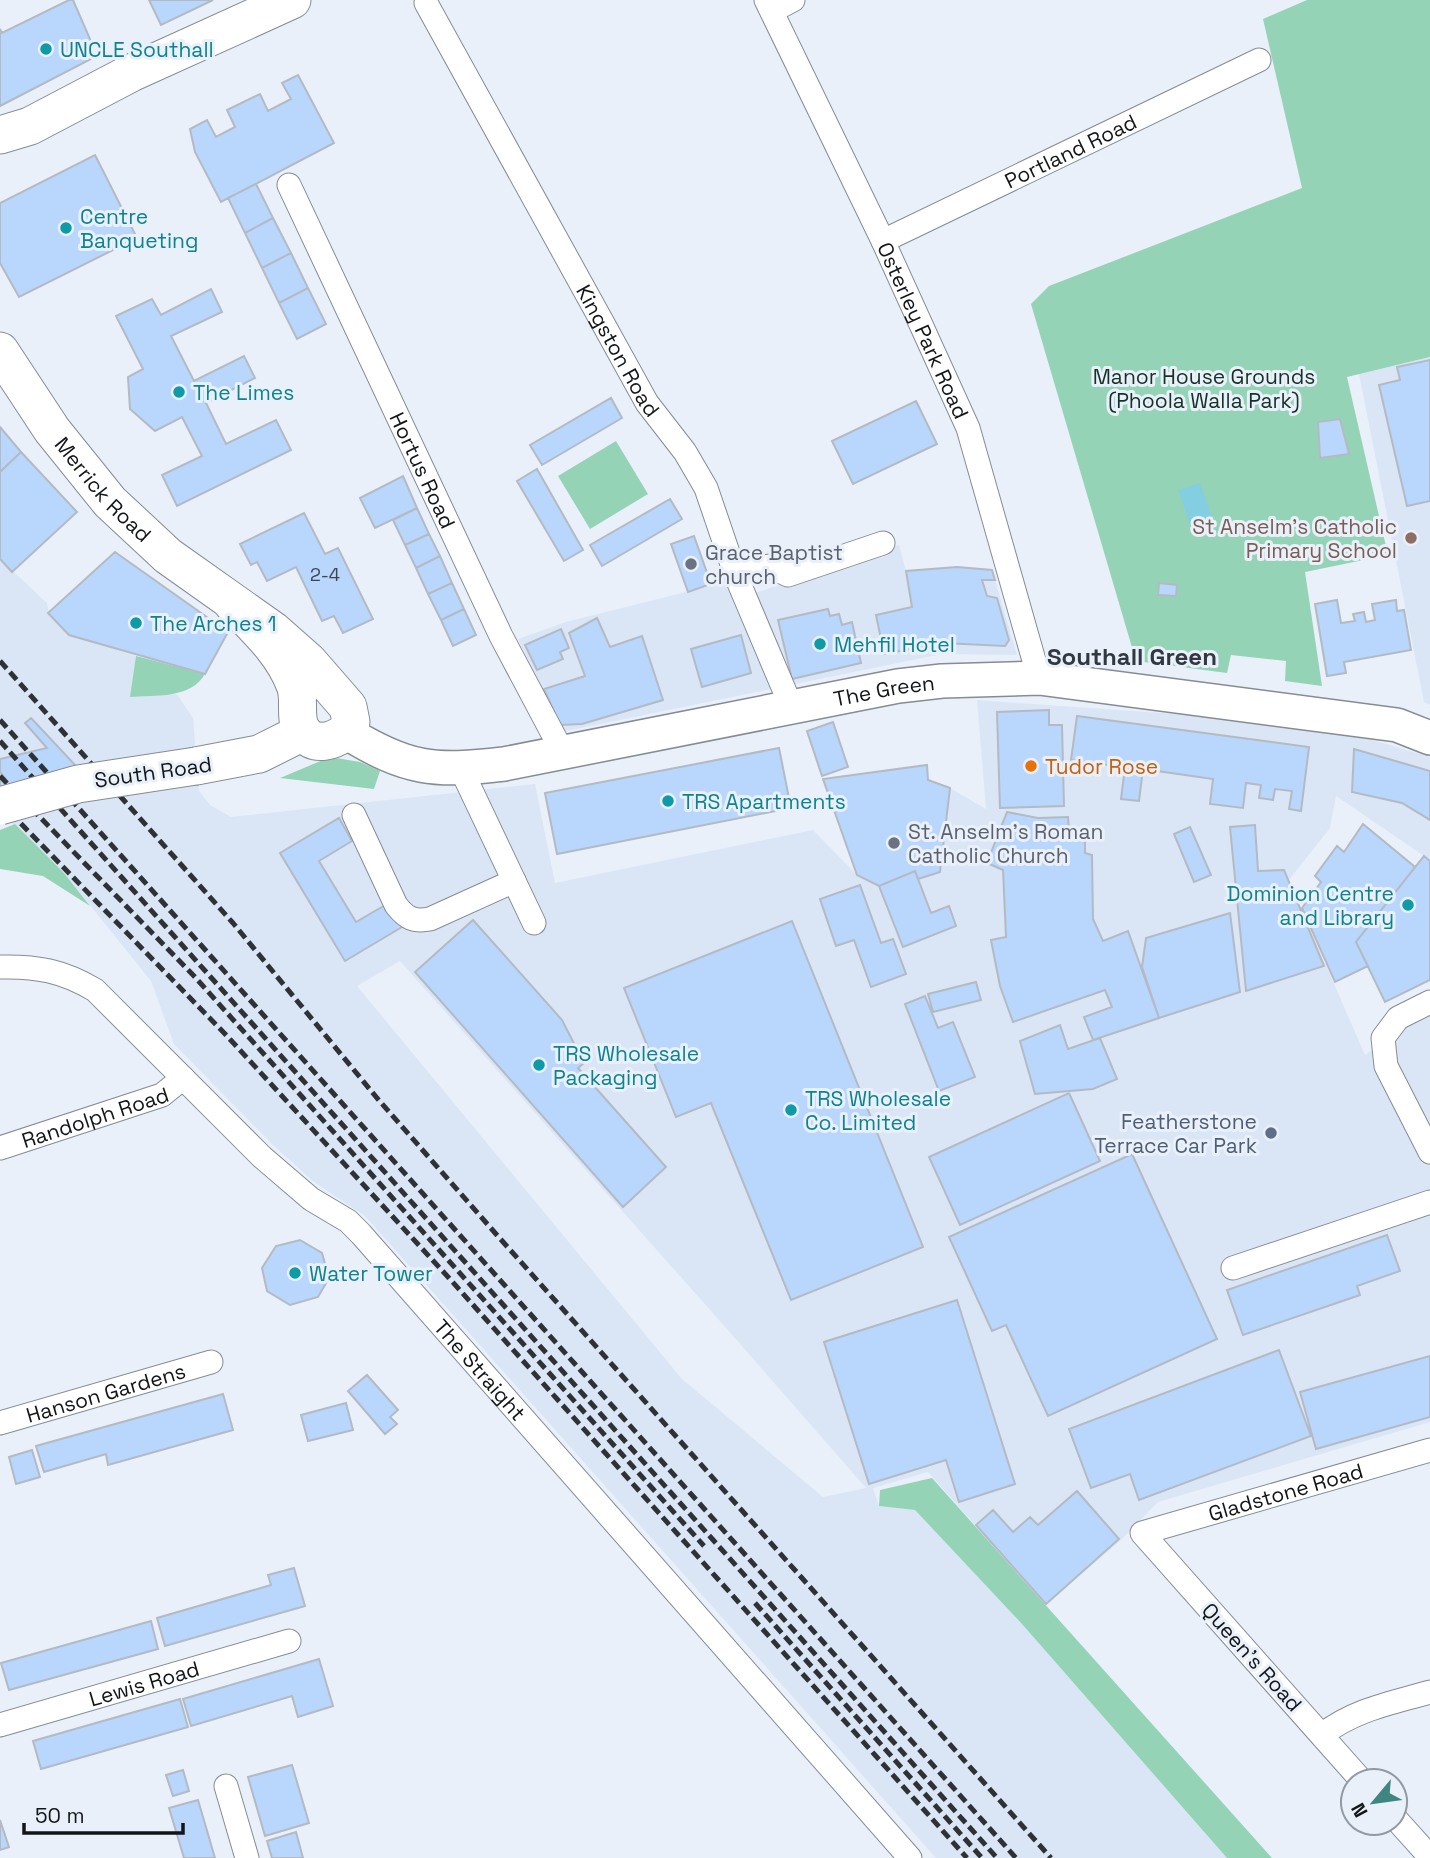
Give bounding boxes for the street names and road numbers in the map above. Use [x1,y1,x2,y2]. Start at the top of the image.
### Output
street label: Portland Road [1000,107,1141,194]
street label: Osterley Park Road [872,238,975,423]
street label: Kingston Road [571,279,666,422]
street label: Hortus Road [384,408,462,533]
street label: Merrick Road [49,431,157,547]
street label: The Green [831,668,936,712]
street label: South Road [93,750,213,794]
street label: Randolph Road [18,1080,172,1154]
street label: The Straight [428,1313,532,1426]
street label: Hanson Gardens [23,1357,188,1428]
street label: Gladstone Road [1205,1457,1366,1527]
street label: Queen's Road [1196,1597,1308,1717]
street label: Lewis Road [86,1654,202,1712]

